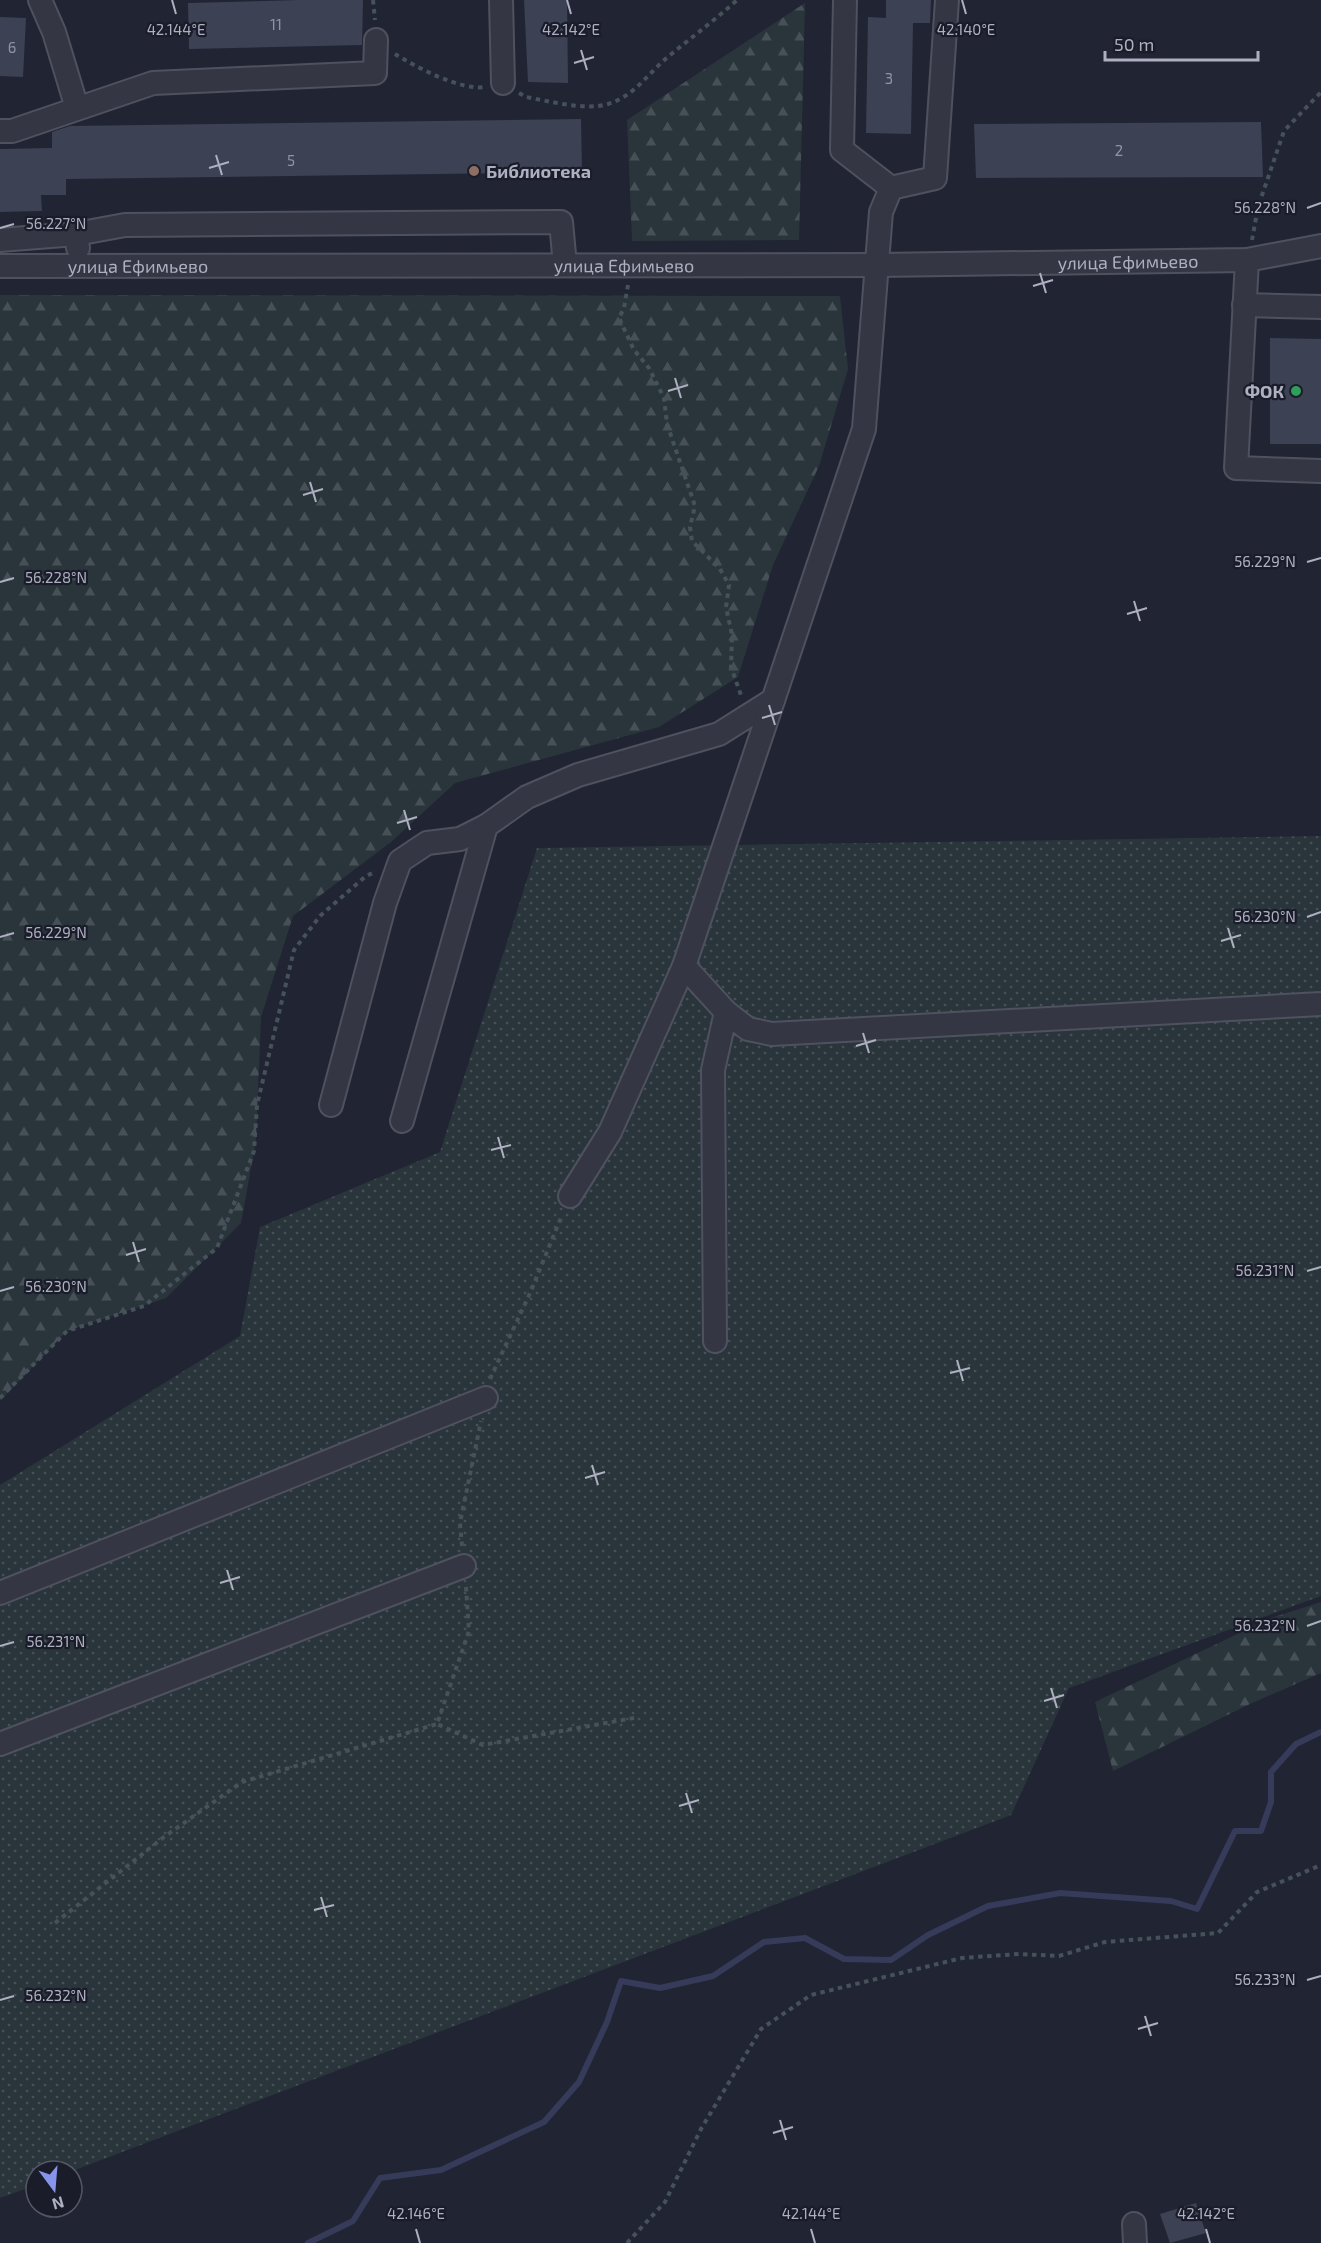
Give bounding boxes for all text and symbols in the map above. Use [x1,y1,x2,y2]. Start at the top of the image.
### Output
house number: 11 [270,15,282,33]
text: 42.144°E [147,20,205,38]
text: 42.142°E [542,20,600,38]
text: 42.140°E [937,20,995,38]
scale bar [1105,24,1258,62]
text: 50 m [1114,33,1154,55]
house number: 6 [8,38,16,56]
house number: 3 [885,69,893,87]
house number: 2 [1115,141,1123,159]
house number: 5 [287,151,295,169]
place label: Библиотека [486,160,591,182]
marker: Библиотека [467,164,481,178]
text: 56.228°N [1234,198,1296,216]
text: 56.227°N [26,214,86,232]
street label: улица Ефимьево [1057,250,1198,274]
street label: улица Ефимьево [554,254,694,276]
street label: улица Ефимьево [68,255,208,277]
place label: ФОК [1245,380,1284,402]
marker: ФОК [1289,384,1303,398]
text: 56.229°N [1234,552,1296,570]
text: 56.228°N [25,568,87,586]
text: 56.230°N [1234,907,1296,925]
text: 56.229°N [25,923,87,941]
text: 56.231°N [1236,1261,1294,1279]
text: 56.230°N [25,1277,87,1295]
text: 56.232°N [1234,1616,1296,1634]
text: 56.231°N [27,1632,85,1650]
text: 56.233°N [1234,1970,1296,1988]
text: 56.232°N [25,1986,87,2004]
north arrow [24,2159,84,2219]
text: N [50,2193,66,2215]
text: 42.146°E [387,2204,445,2222]
text: 42.144°E [782,2204,840,2222]
text: 42.142°E [1177,2204,1235,2222]

